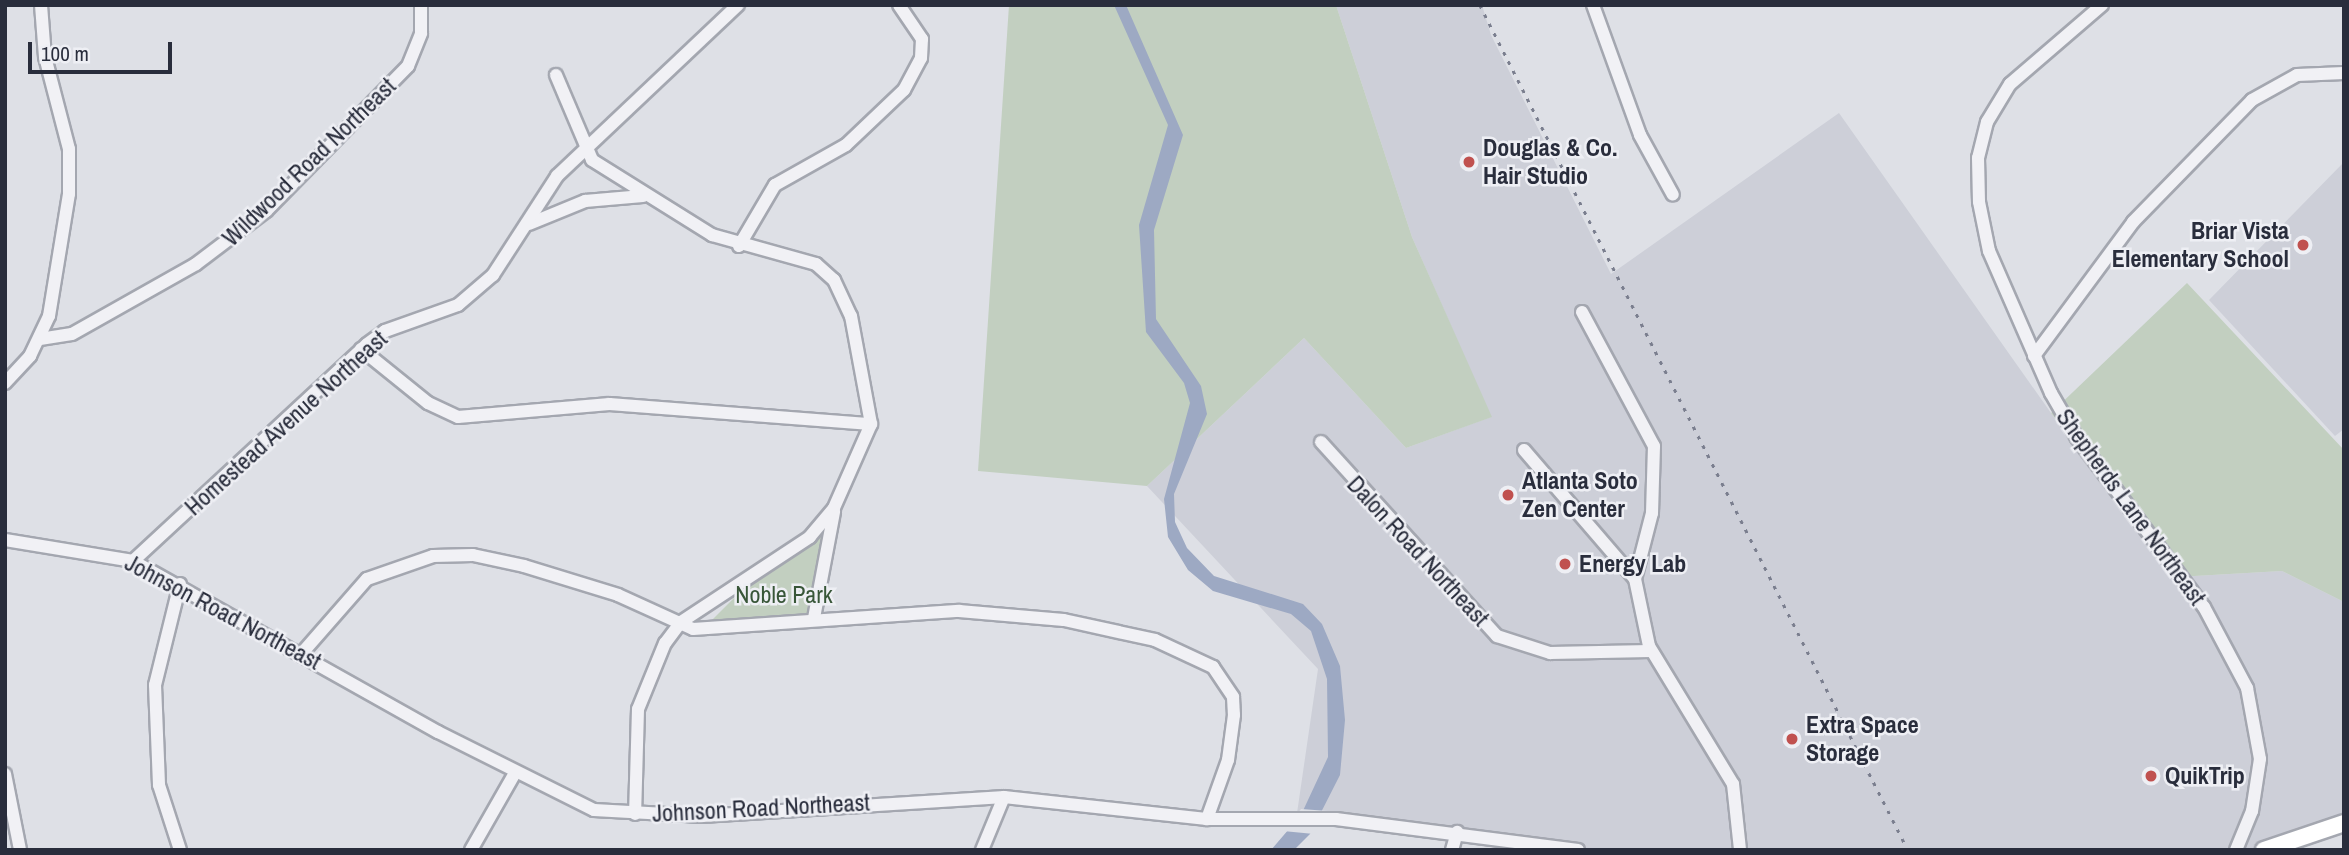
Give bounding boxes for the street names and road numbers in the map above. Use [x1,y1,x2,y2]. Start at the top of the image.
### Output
street label: Wildwood Road Northeast [216,72,402,252]
street label: Homestead Avenue Northeast [179,324,393,522]
street label: Shepherds Lane Northeast [2050,403,2212,611]
street label: Dalon Road Northeast [1341,470,1495,632]
street label: Johnson Road Northeast [120,548,326,676]
street label: Johnson Road Northeast [652,788,870,828]

